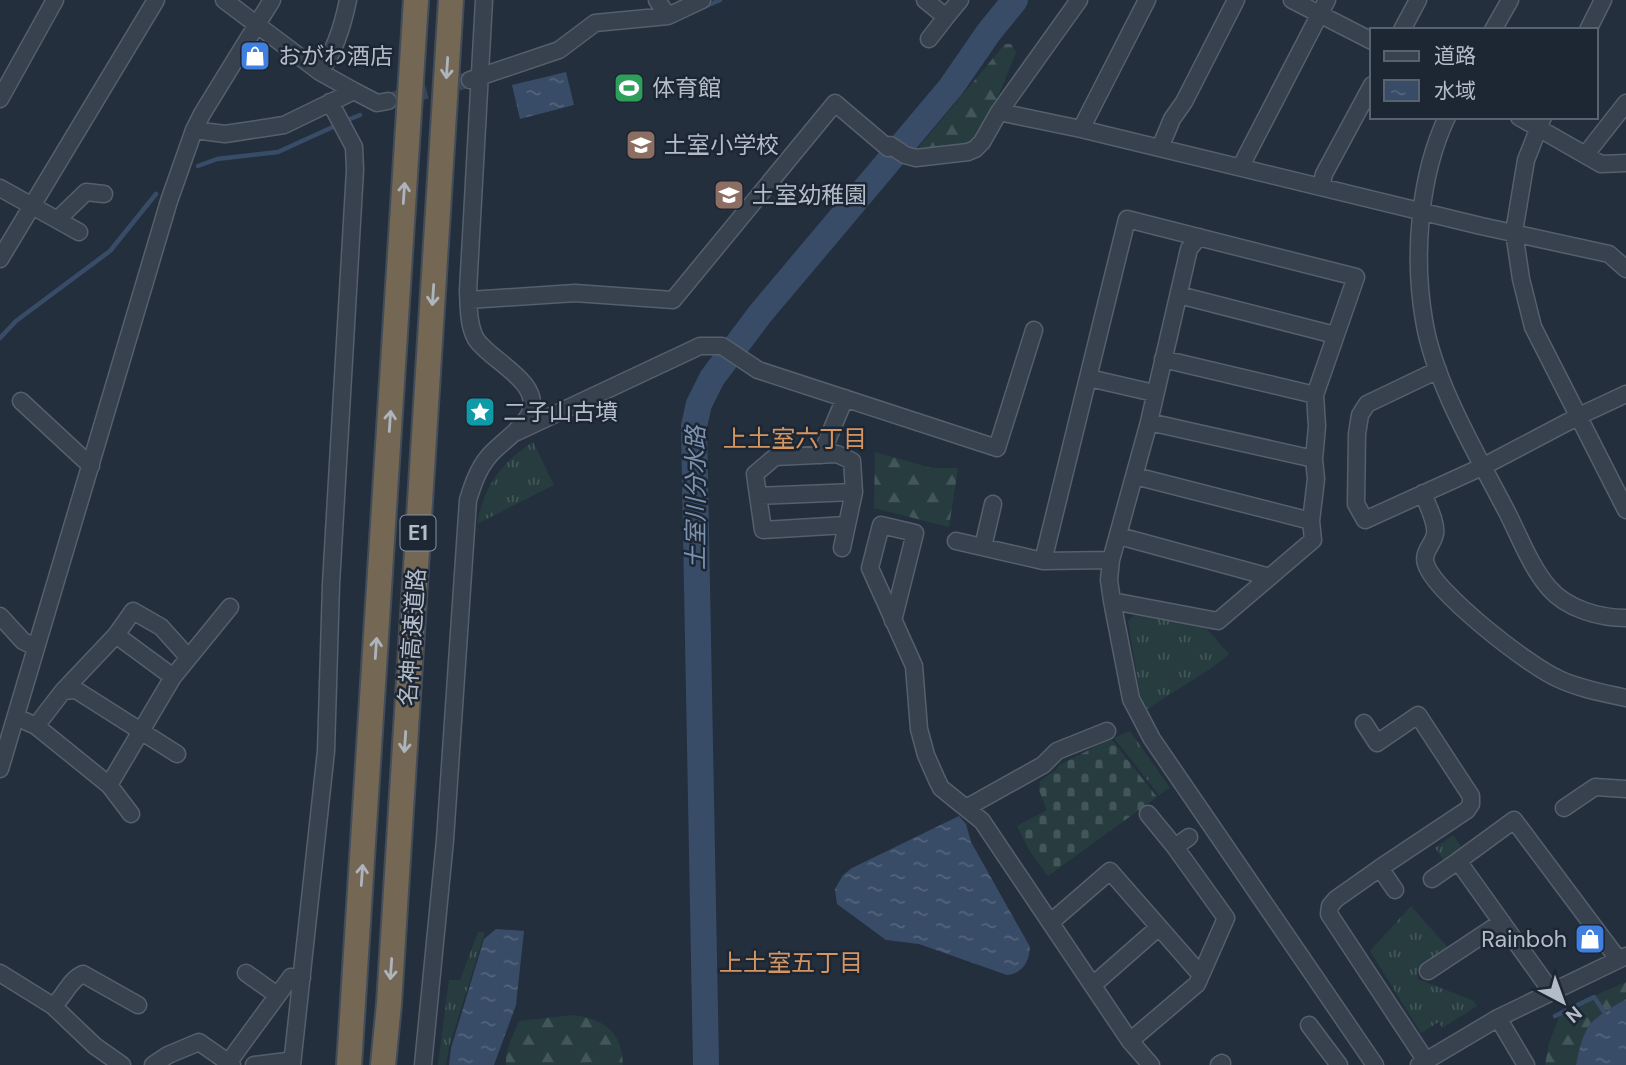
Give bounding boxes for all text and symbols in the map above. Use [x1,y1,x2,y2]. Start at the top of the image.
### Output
legend [1370,28,1598,119]
shop icon: おがわ酒店 [238,39,272,73]
place label: おがわ酒店 [278,41,393,71]
text: 道路 [1434,42,1476,70]
one-way arrow [440,56,453,79]
sports icon: 体育館 [612,71,646,105]
place label: 体育館 [652,73,721,103]
text: 水域 [1434,77,1476,105]
school or university icon: 土室小学校 [624,128,658,162]
place label: 土室小学校 [664,130,779,160]
school or university icon: 土室幼稚園 [712,178,746,212]
place label: 土室幼稚園 [752,180,867,210]
one-way arrow [398,183,411,205]
one-way arrow [426,283,439,306]
place icon: 二子山古墳 [463,395,497,429]
place label: 二子山古墳 [503,397,618,427]
one-way arrow [384,410,397,432]
district label: 上土室六丁目 [723,423,867,454]
water label: 土室川分水路 [680,424,711,570]
road number: E1 [400,516,436,550]
street label: 名神高速道路 [392,567,432,707]
one-way arrow [370,636,383,659]
one-way arrow [399,731,412,754]
one-way arrow [356,863,369,886]
shop icon: Rainboh [1573,922,1607,956]
place label: Rainboh [1481,924,1567,954]
district label: 上土室五丁目 [719,947,863,978]
one-way arrow [385,958,398,981]
north arrow [1528,967,1598,1037]
text: N [1560,1000,1587,1028]

